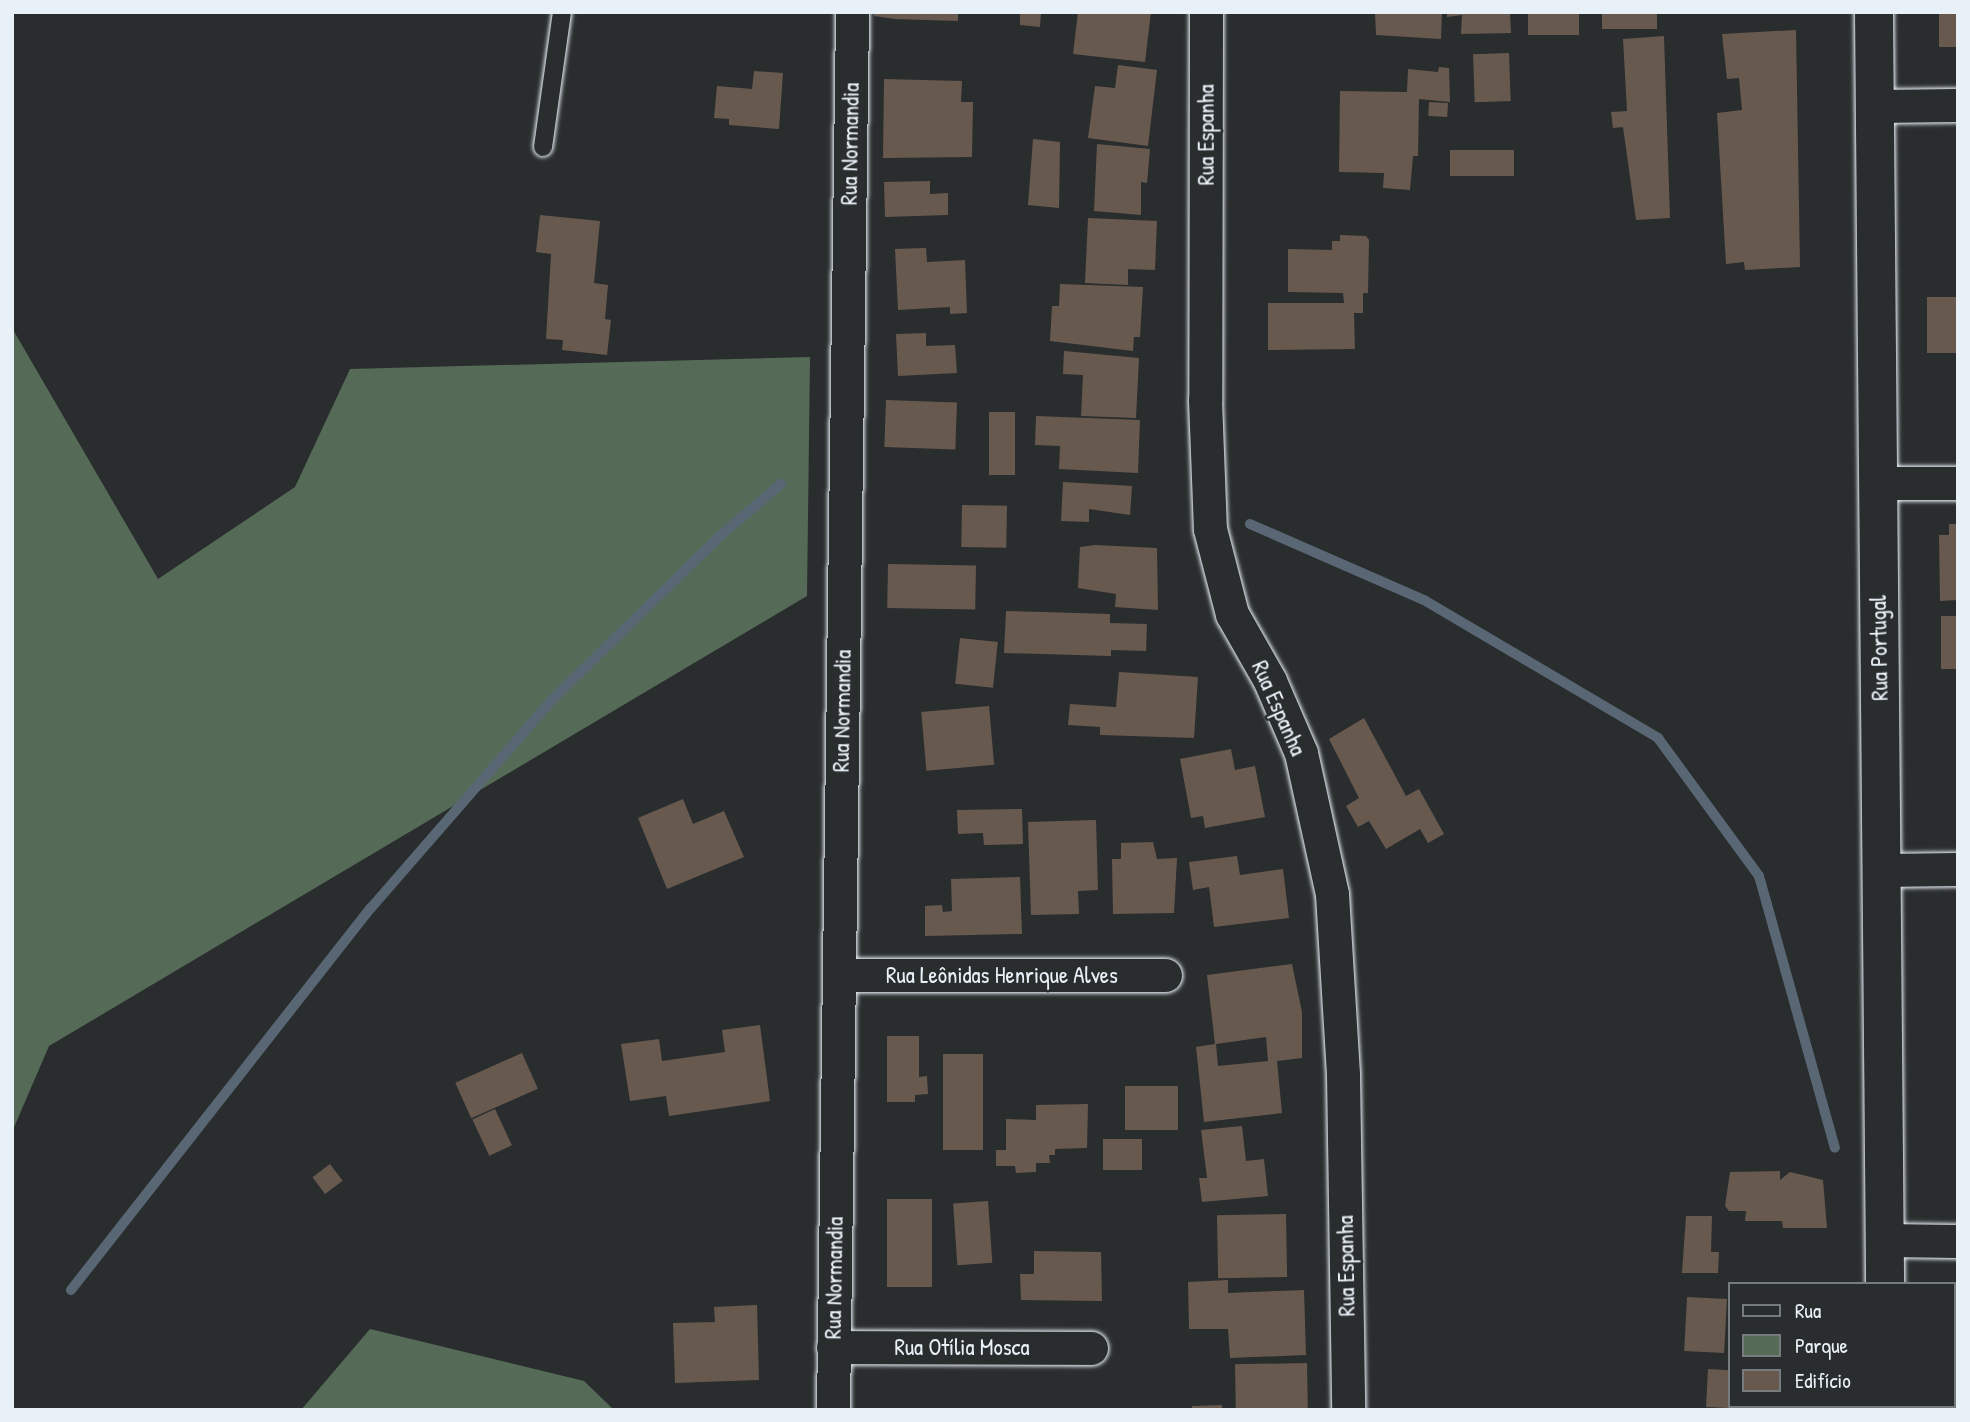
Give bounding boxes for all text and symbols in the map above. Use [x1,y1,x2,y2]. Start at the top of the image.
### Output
street label: Rua Normandia [835,83,865,205]
street label: Rua Espanha [1192,85,1220,185]
street label: Rua Portugal [1864,595,1894,701]
street label: Rua Normandia [827,650,857,772]
street label: Rua Espanha [1246,656,1312,760]
street label: Rua Leônidas Henrique Alves [886,961,1118,989]
street label: Rua Espanha [1331,1215,1361,1317]
street label: Rua Normandia [819,1217,849,1339]
legend [1728,1282,1956,1408]
text: Rua [1795,1296,1821,1325]
text: Parque [1795,1331,1848,1360]
street label: Rua Otília Mosca [894,1333,1030,1361]
text: Edifício [1795,1366,1851,1395]

